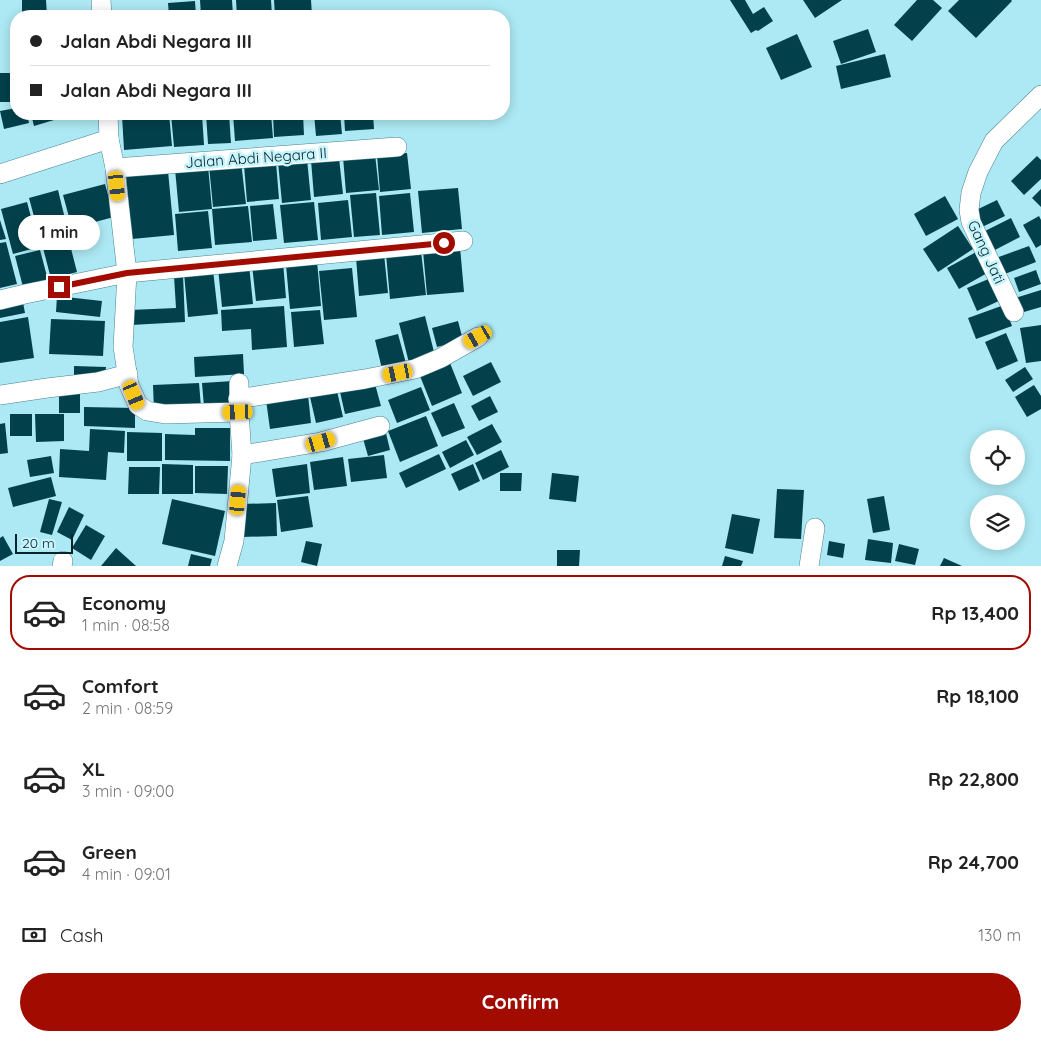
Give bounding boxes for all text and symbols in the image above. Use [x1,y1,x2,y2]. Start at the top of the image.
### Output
text: Jalan Abdi Negara III [60,29,252,53]
text: Jalan Abdi Negara III [60,78,252,102]
street label: Jalan Abdi Negara II [184,143,328,172]
car [107,170,126,202]
callout: 1 min [18,214,100,250]
street label: Gang Jati [964,217,1009,287]
text: 1 min [40,222,78,242]
route start [433,232,455,254]
route end [48,276,70,298]
car [461,323,494,351]
car [381,363,414,383]
car [121,378,146,412]
car [222,404,253,420]
map controls [970,430,1025,550]
button: locate [970,430,1025,485]
car [304,431,337,453]
car [229,484,246,516]
button: layers [970,495,1025,550]
scale bar [15,531,72,554]
text: 20 m [22,534,55,552]
icon: car [22,590,67,635]
text: Economy [82,591,166,615]
text: Rp 13,400 [931,601,1019,625]
text: 1 min · 08:58 [82,615,170,635]
icon: car [22,673,67,718]
text: Comfort [82,674,159,698]
text: Rp 18,100 [936,684,1019,708]
text: 2 min · 08:59 [82,698,173,718]
icon: car [22,756,67,801]
text: XL [82,757,105,781]
text: Rp 22,800 [928,767,1019,791]
text: 3 min · 09:00 [82,781,174,801]
icon: car [22,839,67,884]
text: Green [82,840,137,864]
text: Rp 24,700 [928,850,1019,874]
text: 4 min · 09:01 [82,864,171,884]
icon: cash [20,921,48,949]
text: Cash [60,923,104,947]
text: 130 m [978,925,1021,945]
button: Confirm [20,973,1021,1031]

